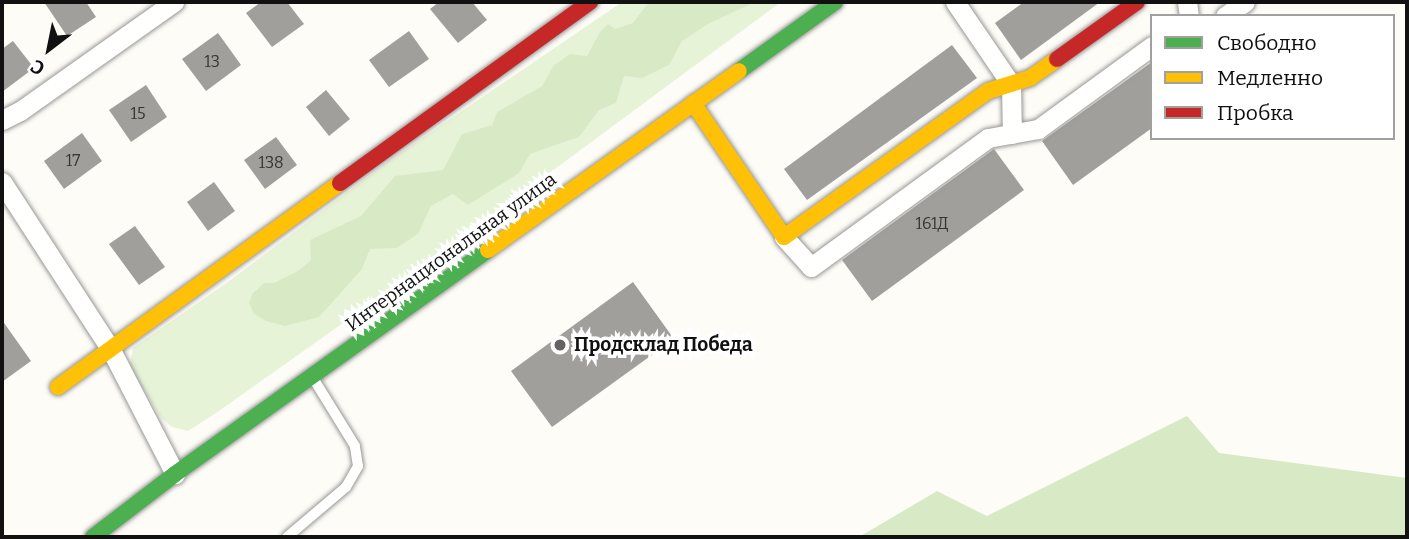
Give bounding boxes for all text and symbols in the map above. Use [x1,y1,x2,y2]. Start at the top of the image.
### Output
north arrow [14,14,84,84]
legend [1150,14,1395,140]
text: Свободно [1217,30,1317,56]
house number: 13 [204,52,220,72]
text: С [26,54,49,80]
text: Медленно [1217,65,1323,91]
text: Пробка [1217,100,1294,126]
house number: 15 [130,104,146,124]
house number: 17 [66,151,80,171]
house number: 138 [258,153,284,173]
street label: Интернациональная улица [341,168,561,336]
house number: 161Д [915,214,949,234]
place label: Продсклад Победа [574,334,753,356]
marker: Продсклад Победа [552,337,568,353]

